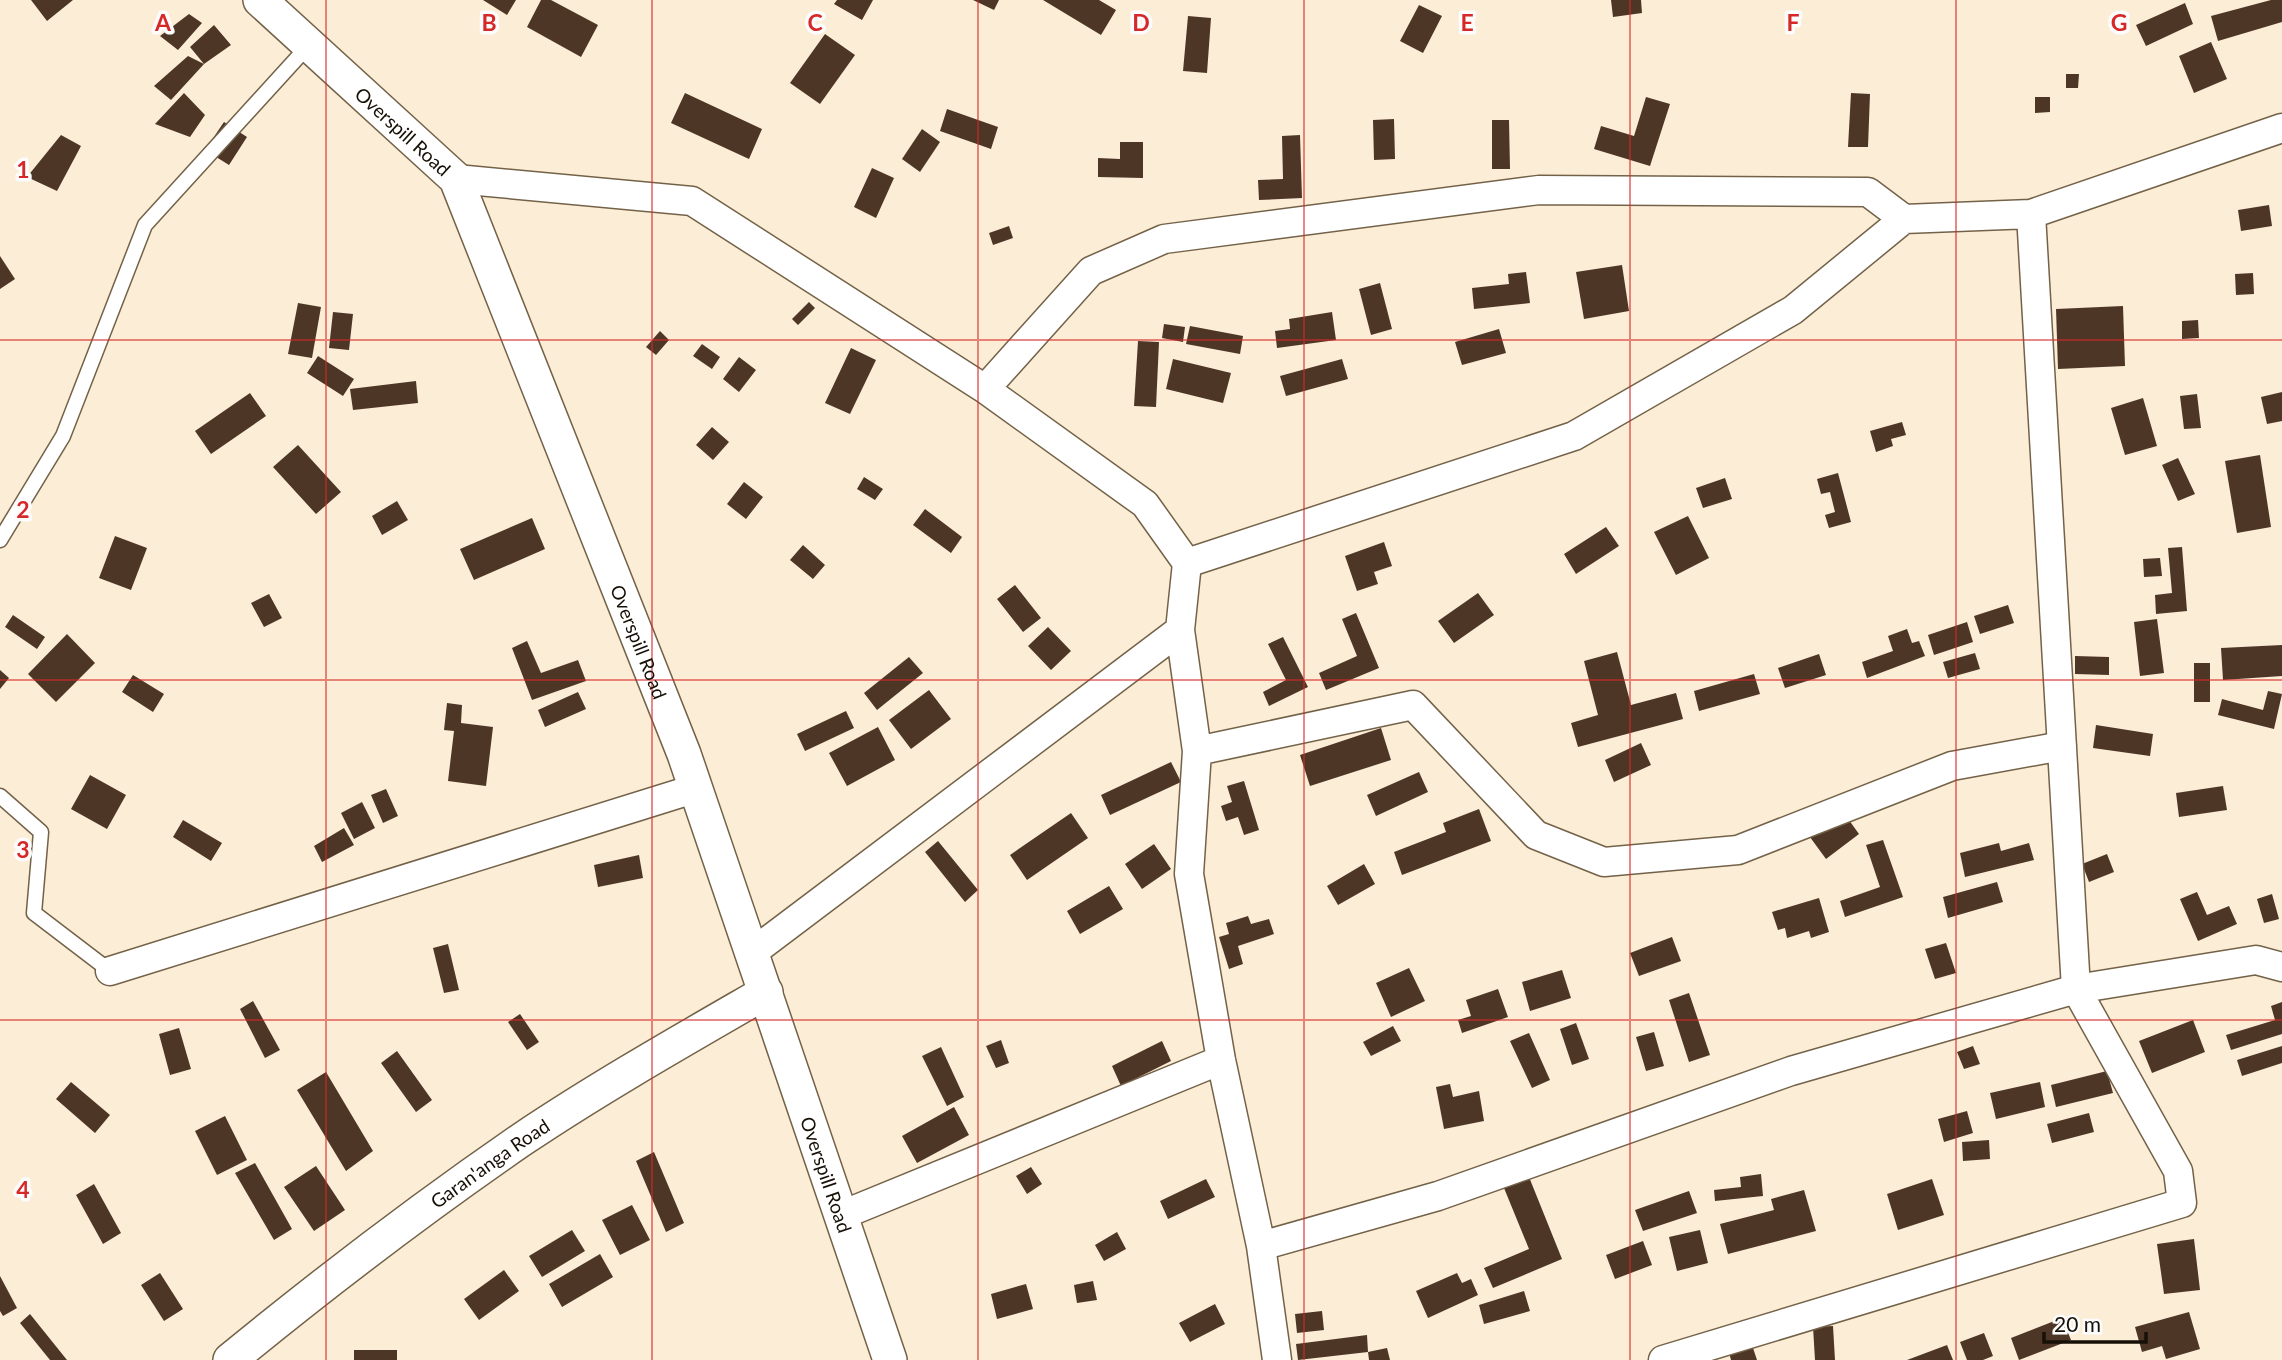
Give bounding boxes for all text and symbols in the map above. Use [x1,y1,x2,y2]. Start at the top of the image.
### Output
text: A [154,8,172,36]
text: B [481,8,497,36]
text: C [807,8,823,36]
text: D [1132,8,1150,36]
text: E [1460,8,1474,36]
text: F [1786,8,1800,36]
text: G [2111,8,2127,36]
street label: Overspill Road [351,82,456,180]
text: 1 [16,155,30,183]
text: 2 [16,495,30,523]
street label: Overspill Road [606,581,672,702]
text: 3 [16,835,30,863]
street label: Garan'anga Road [425,1113,553,1212]
street label: Overspill Road [797,1113,857,1235]
text: 4 [16,1175,30,1203]
scale bar [2044,1300,2146,1344]
text: 20 m [2054,1311,2101,1336]

